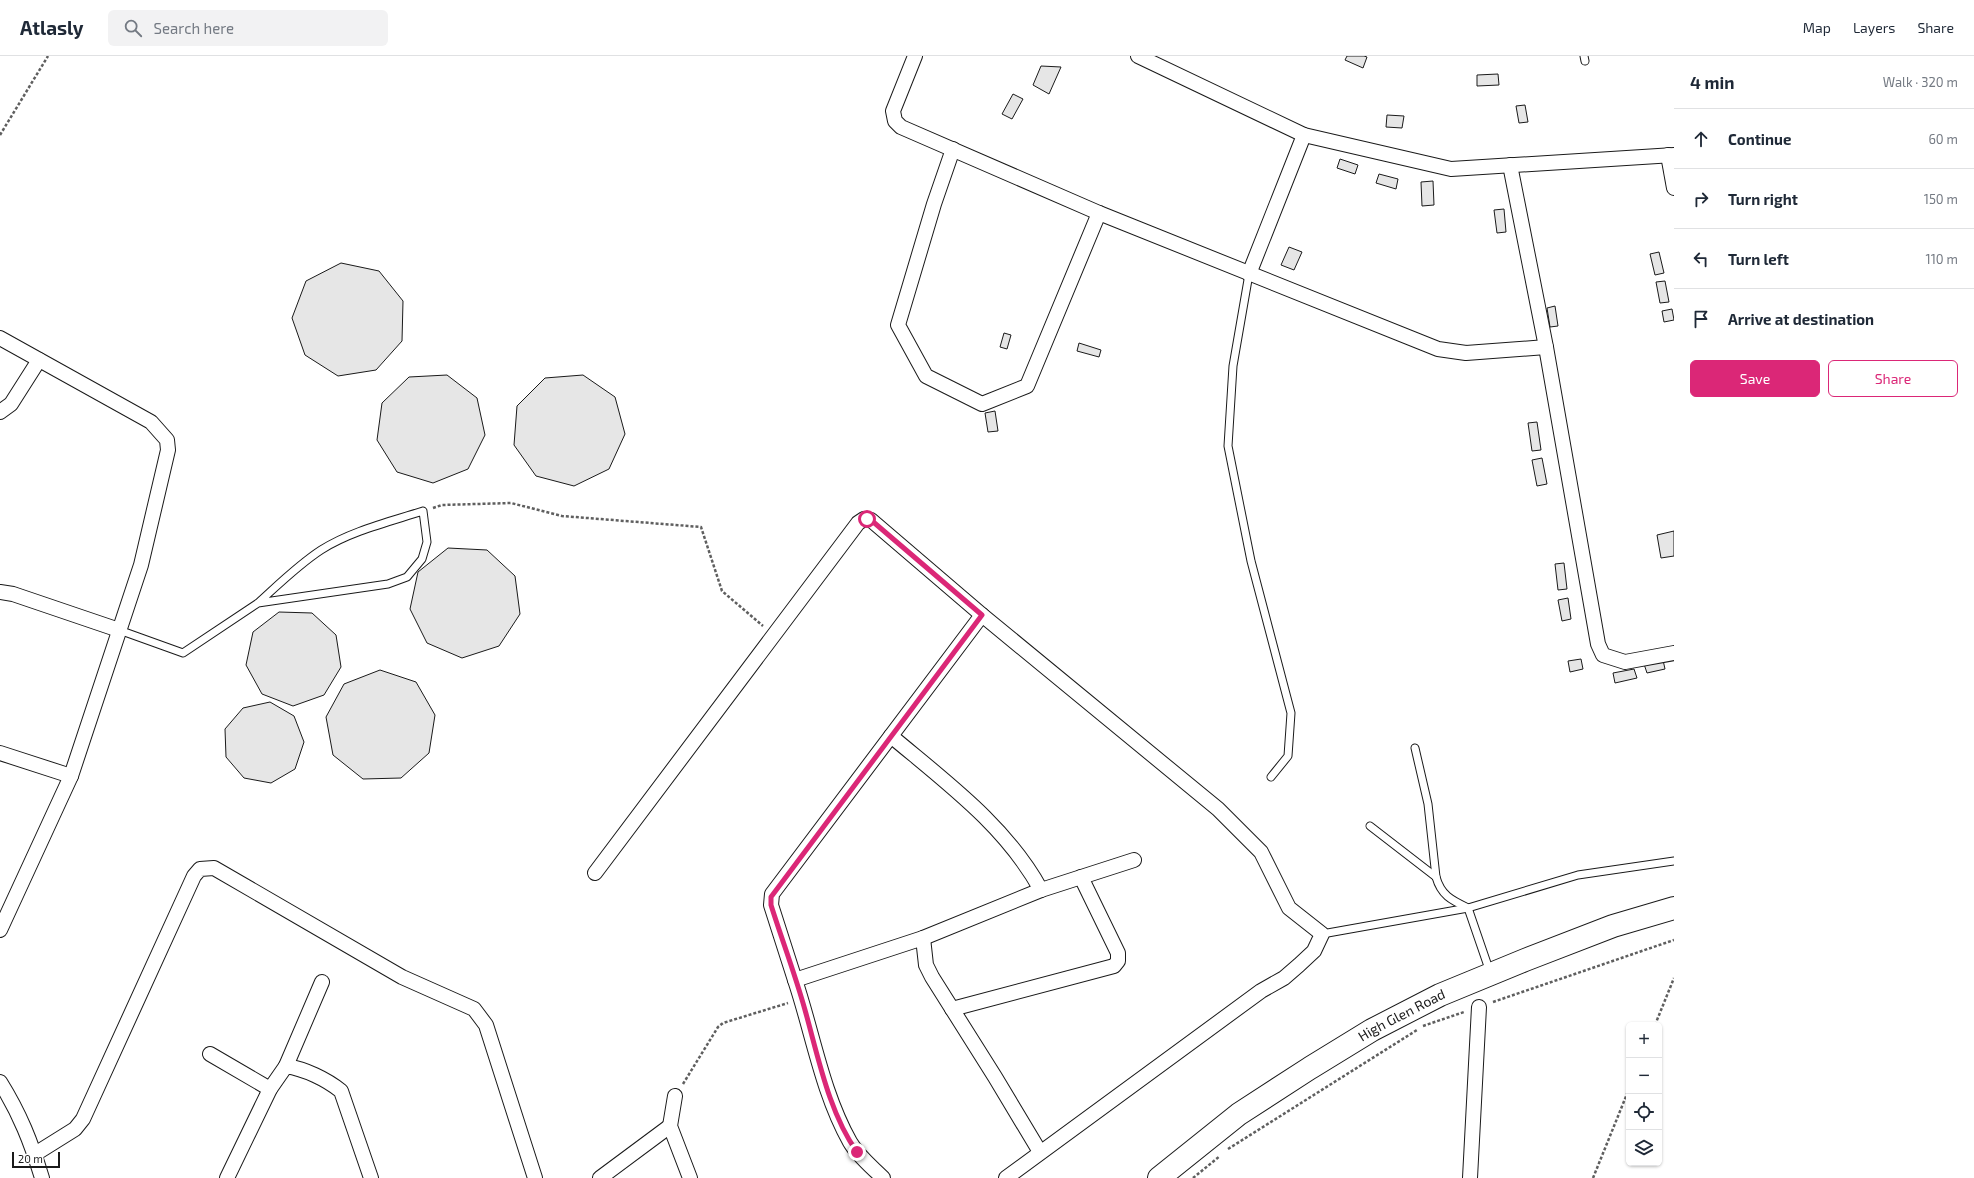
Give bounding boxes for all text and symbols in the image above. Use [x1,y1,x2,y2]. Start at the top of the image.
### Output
search box [108,10,388,46]
text: Atlasly [20,16,84,39]
icon: search [122,17,144,39]
text: Search here [154,19,234,37]
text: Map [1803,19,1831,36]
text: Layers [1853,19,1895,36]
text: Share [1917,19,1954,36]
text: 4 min [1690,72,1734,92]
text: Walk · 320 m [1883,74,1958,90]
icon: ahead [1690,128,1712,150]
text: Continue [1728,130,1791,148]
text: 60 m [1928,131,1958,147]
icon: right [1690,188,1712,210]
text: Turn right [1728,190,1798,208]
text: 150 m [1924,191,1958,207]
icon: left [1690,248,1712,270]
text: Turn left [1728,250,1789,268]
text: 110 m [1926,251,1958,267]
icon: arrive [1690,308,1712,330]
text: Arrive at destination [1728,310,1874,328]
button: Save [1690,360,1820,397]
button: Share [1828,360,1958,397]
route start [858,510,876,528]
street label: High Glen Road [1355,985,1447,1045]
map controls [1626,1022,1662,1166]
button: + [1626,1022,1662,1058]
button: − [1626,1058,1662,1094]
button: locate [1626,1094,1662,1130]
button: layers [1626,1130,1662,1166]
route end [848,1143,866,1161]
scale bar [12,1150,60,1169]
text: 20 m [18,1152,43,1165]

